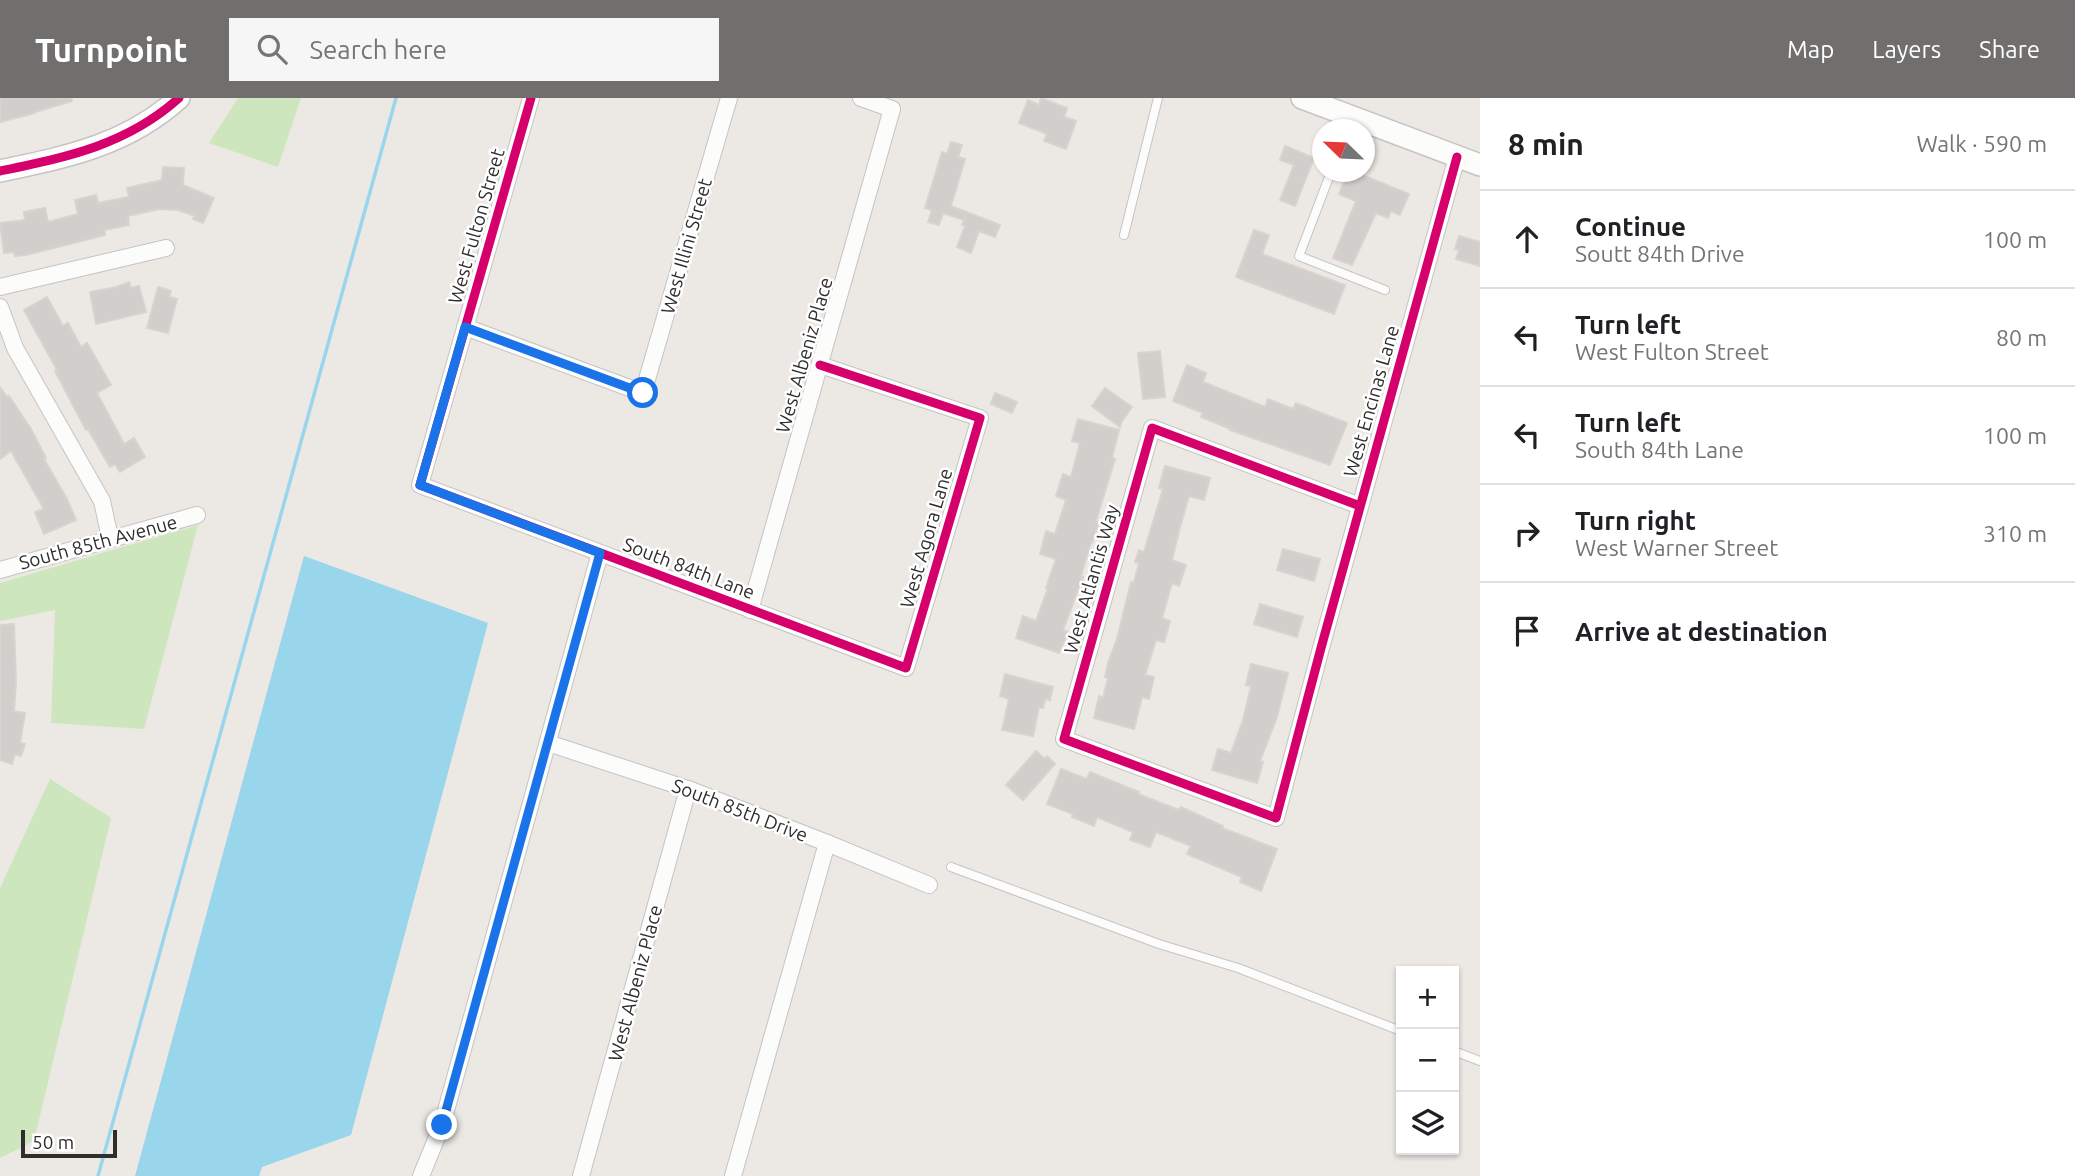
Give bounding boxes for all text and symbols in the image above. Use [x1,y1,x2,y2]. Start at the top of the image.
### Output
search box [229,18,719,81]
icon: search [253,30,291,68]
text: Turnpoint [35,31,187,68]
text: Search here [309,35,447,64]
text: Map [1787,36,1834,63]
text: Layers [1872,36,1941,63]
text: Share [1979,36,2040,63]
north arrow [1312,119,1375,182]
text: 8 min [1508,127,1584,161]
text: Walk · 590 m [1916,131,2047,156]
street label: West Fulton Street [443,145,509,306]
street label: West Illini Street [656,175,716,316]
text: Continue [1575,212,1686,241]
icon: ahead [1508,220,1546,258]
text: 100 m [1983,227,2047,252]
text: Soutt 84th Drive [1575,241,1745,266]
street label: West Albeniz Place [771,275,837,435]
text: Turn left [1575,310,1681,339]
icon: left [1508,318,1546,356]
street label: West Encinas Lane [1339,323,1403,479]
text: 80 m [1996,325,2047,350]
text: West Fulton Street [1575,339,1769,364]
route start [627,377,658,408]
text: Turn left [1575,408,1681,437]
icon: left [1508,416,1546,454]
text: 100 m [1983,423,2047,448]
text: South 84th Lane [1575,437,1744,462]
street label: West Agora Lane [896,466,956,610]
street label: West Atlantis Way [1059,502,1123,656]
text: Turn right [1575,506,1696,535]
street label: South 85th Avenue [17,510,179,574]
icon: right [1508,514,1546,552]
text: 310 m [1983,521,2047,546]
street label: South 84th Lane [620,533,758,603]
text: West Warner Street [1575,535,1778,560]
icon: arrive [1508,612,1546,650]
text: Arrive at destination [1575,617,1828,646]
street label: South 85th Drive [669,774,811,846]
street label: West Albeniz Place [604,903,666,1063]
map controls [1396,966,1459,1155]
button: + [1396,966,1459,1029]
button: − [1396,1029,1459,1092]
button: layers [1396,1092,1459,1155]
route end [426,1109,457,1140]
scale bar [21,1127,117,1159]
text: 50 m [32,1131,74,1153]

